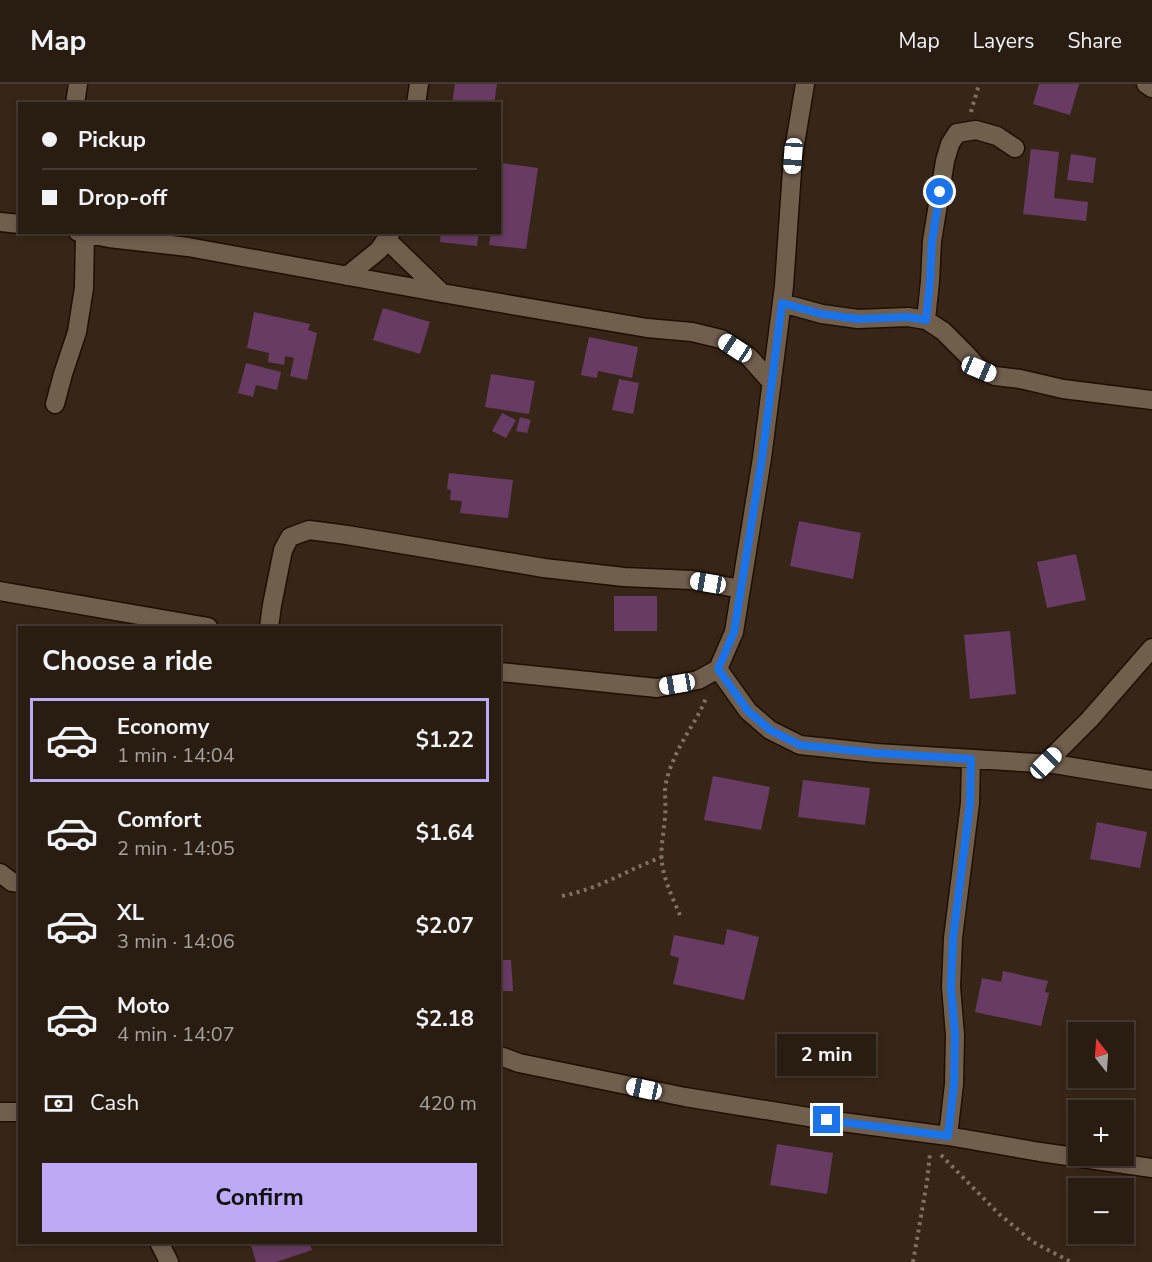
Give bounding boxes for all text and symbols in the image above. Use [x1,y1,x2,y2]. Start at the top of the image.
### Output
text: Map [30,22,86,60]
text: Map [898,27,940,55]
text: Layers [973,27,1034,55]
text: Share [1067,27,1122,55]
text: Pickup [78,125,146,155]
car [783,137,803,175]
route start [926,178,953,205]
text: Drop-off [78,183,167,213]
car [715,331,755,365]
car [959,354,999,384]
car [689,571,727,595]
text: Choose a ride [42,643,213,680]
car [658,672,696,696]
text: Economy [117,712,209,742]
icon: car [45,713,99,767]
text: $1.22 [416,725,474,755]
text: 1 min · 14:04 [117,742,235,769]
car [1027,744,1065,782]
text: Comfort [117,805,201,835]
icon: car [45,806,99,860]
text: $1.64 [416,818,474,848]
text: 2 min · 14:05 [117,835,235,862]
text: XL [117,898,144,928]
icon: car [45,899,99,953]
text: $2.07 [416,911,474,941]
text: 3 min · 14:06 [117,928,235,955]
text: Moto [117,991,170,1021]
icon: car [45,992,99,1046]
text: $2.18 [416,1004,474,1034]
text: 4 min · 14:07 [117,1021,235,1048]
north arrow [1068,1022,1134,1088]
map controls [1068,1022,1134,1244]
callout: 2 min [778,1033,876,1075]
text: 2 min [801,1041,852,1068]
car [625,1076,663,1102]
icon: cash [42,1087,75,1120]
text: Cash [90,1088,139,1118]
text: 420 m [419,1090,477,1117]
button: + [1068,1100,1134,1166]
route end [813,1106,840,1133]
button: Confirm [42,1163,477,1232]
button: − [1068,1178,1134,1244]

